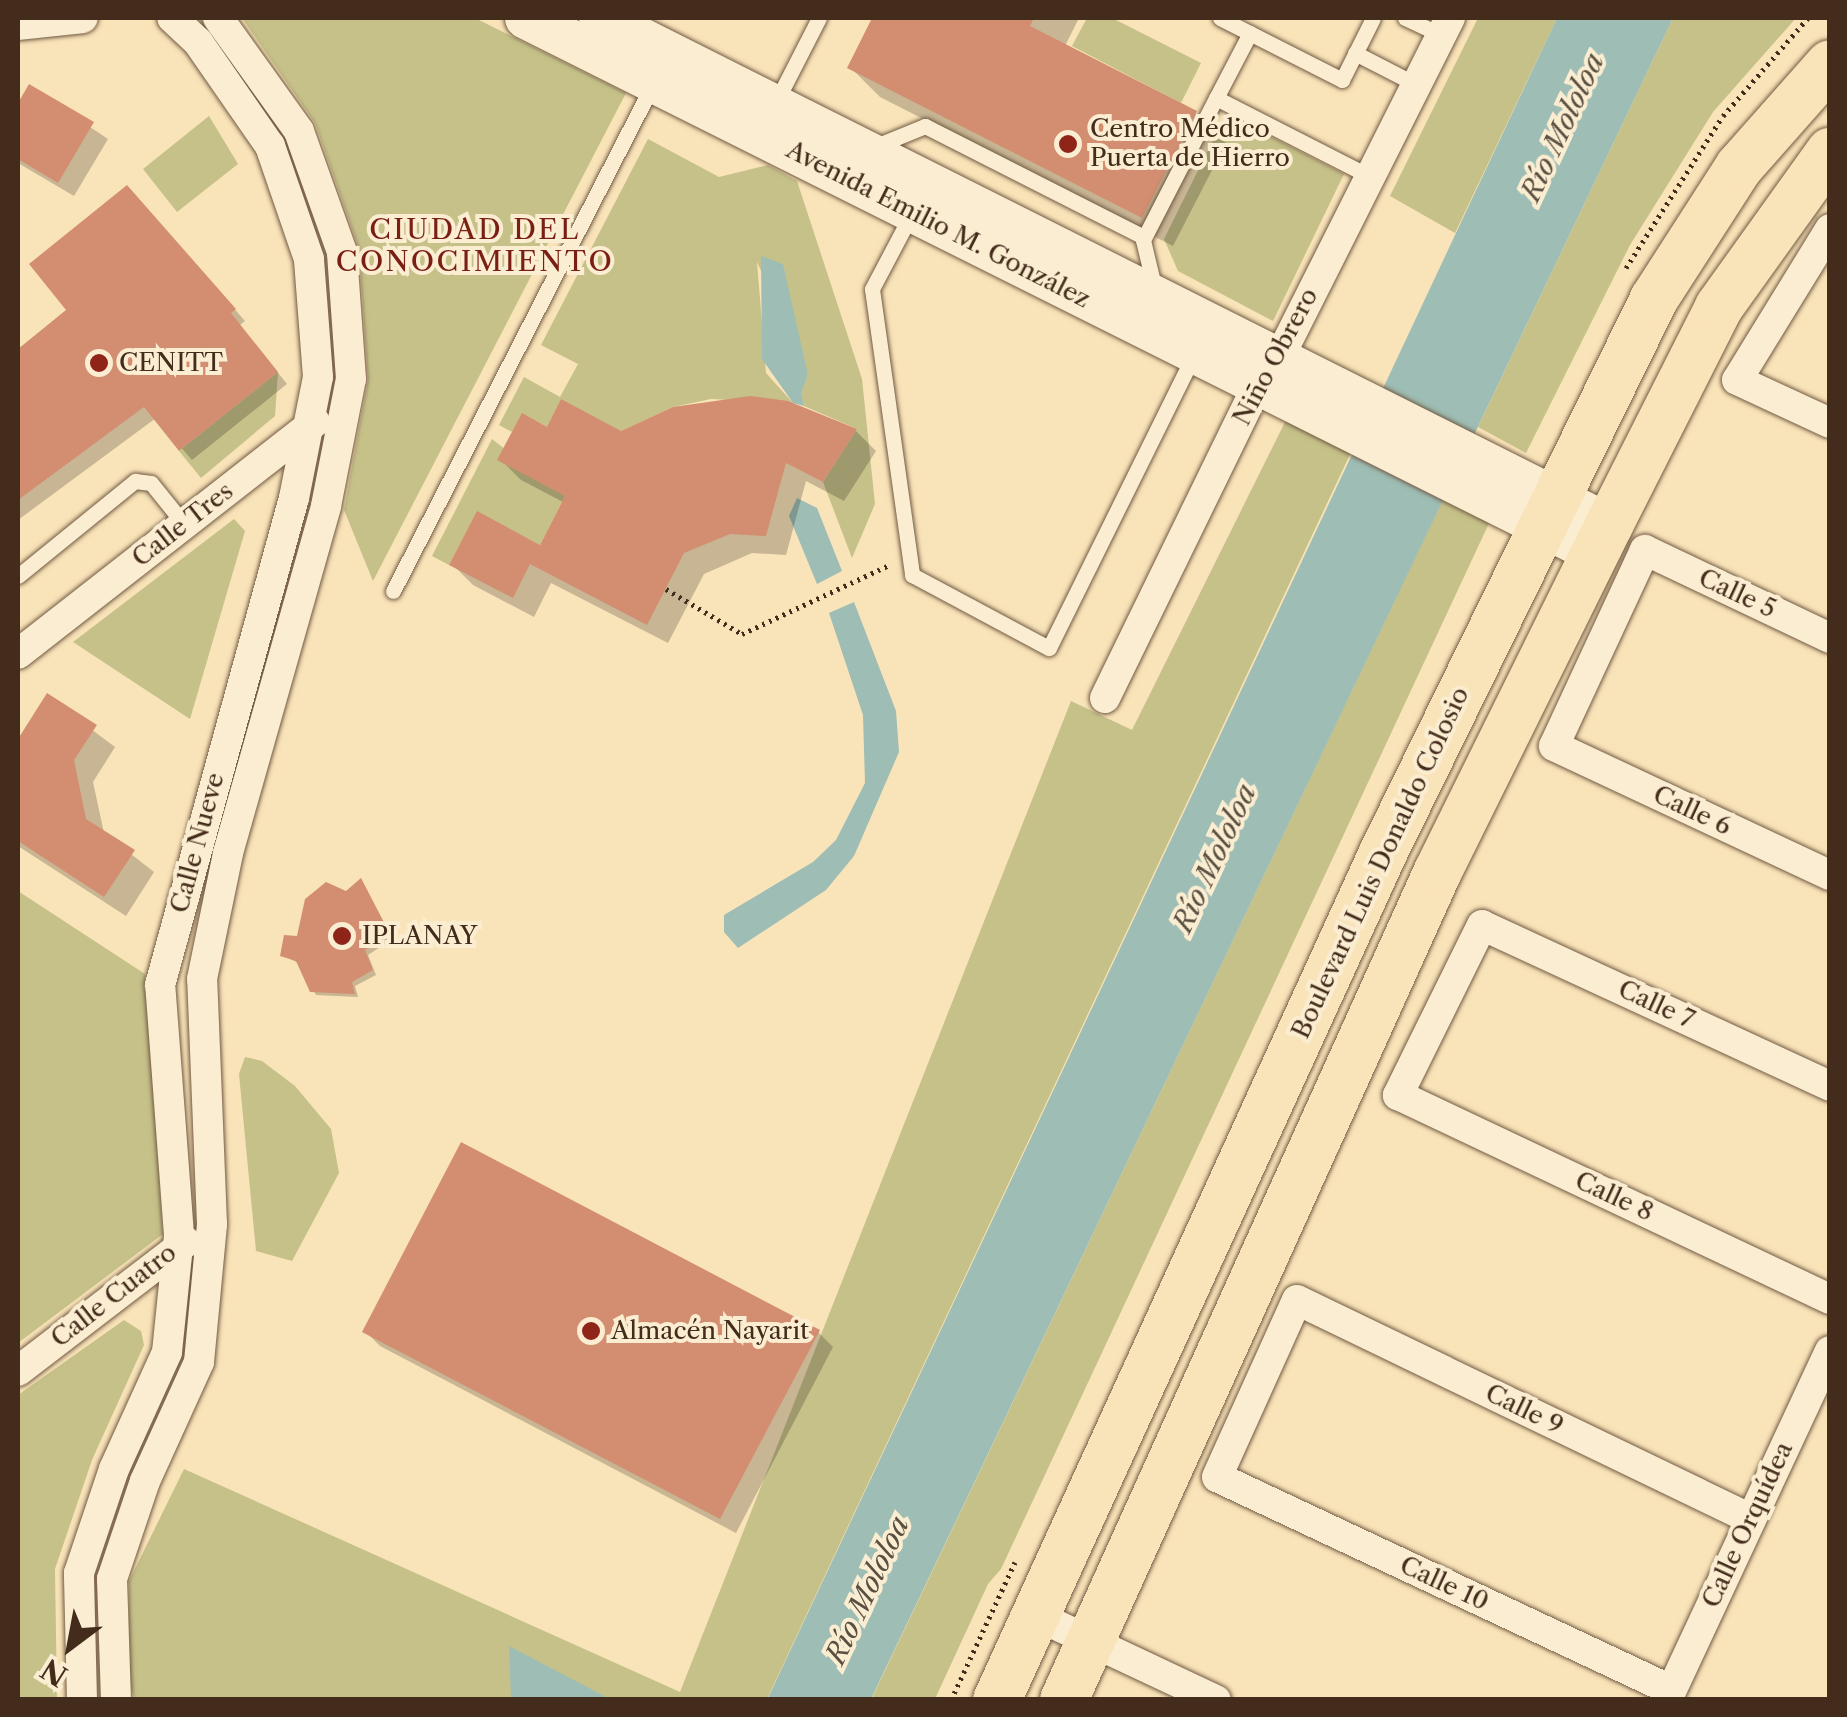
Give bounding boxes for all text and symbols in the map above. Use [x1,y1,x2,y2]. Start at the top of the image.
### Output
water label: Río Mololoa [1513,48,1611,206]
place label: Centro Médico Puerta de Hierro [1090,115,1290,174]
marker: Centro Médico Puerta de Hierro [1055,131,1081,157]
street label: Avenida Emilio M. González [781,135,1095,315]
district label: CIUDAD DEL CONOCIMIENTO [336,212,614,278]
street label: Niño Obrero [1227,283,1325,431]
place label: CENITT [119,348,223,378]
marker: CENITT [88,352,110,374]
street label: Calle Tres [126,476,240,574]
street label: Calle 5 [1694,563,1780,625]
street label: Boulevard Luis Donaldo Colosio [1286,682,1476,1044]
street label: Calle Nueve [165,770,231,916]
water label: Río Mololoa [1165,779,1263,937]
street label: Calle 6 [1648,780,1736,842]
place label: IPLANAY [362,921,477,951]
marker: IPLANAY [331,925,353,947]
street label: Calle 7 [1613,974,1699,1036]
street label: Calle 8 [1570,1166,1658,1228]
street label: Calle Cuatro [46,1238,182,1354]
place label: Almacén Nayarit [611,1316,809,1346]
marker: Almacén Nayarit [580,1320,602,1342]
street label: Calle 9 [1480,1378,1568,1442]
street label: Calle Orquídea [1696,1437,1800,1613]
water label: Río Mololoa [818,1511,916,1669]
street label: Calle 10 [1395,1550,1493,1618]
north arrow [20,1597,120,1697]
text: N [35,1652,73,1693]

